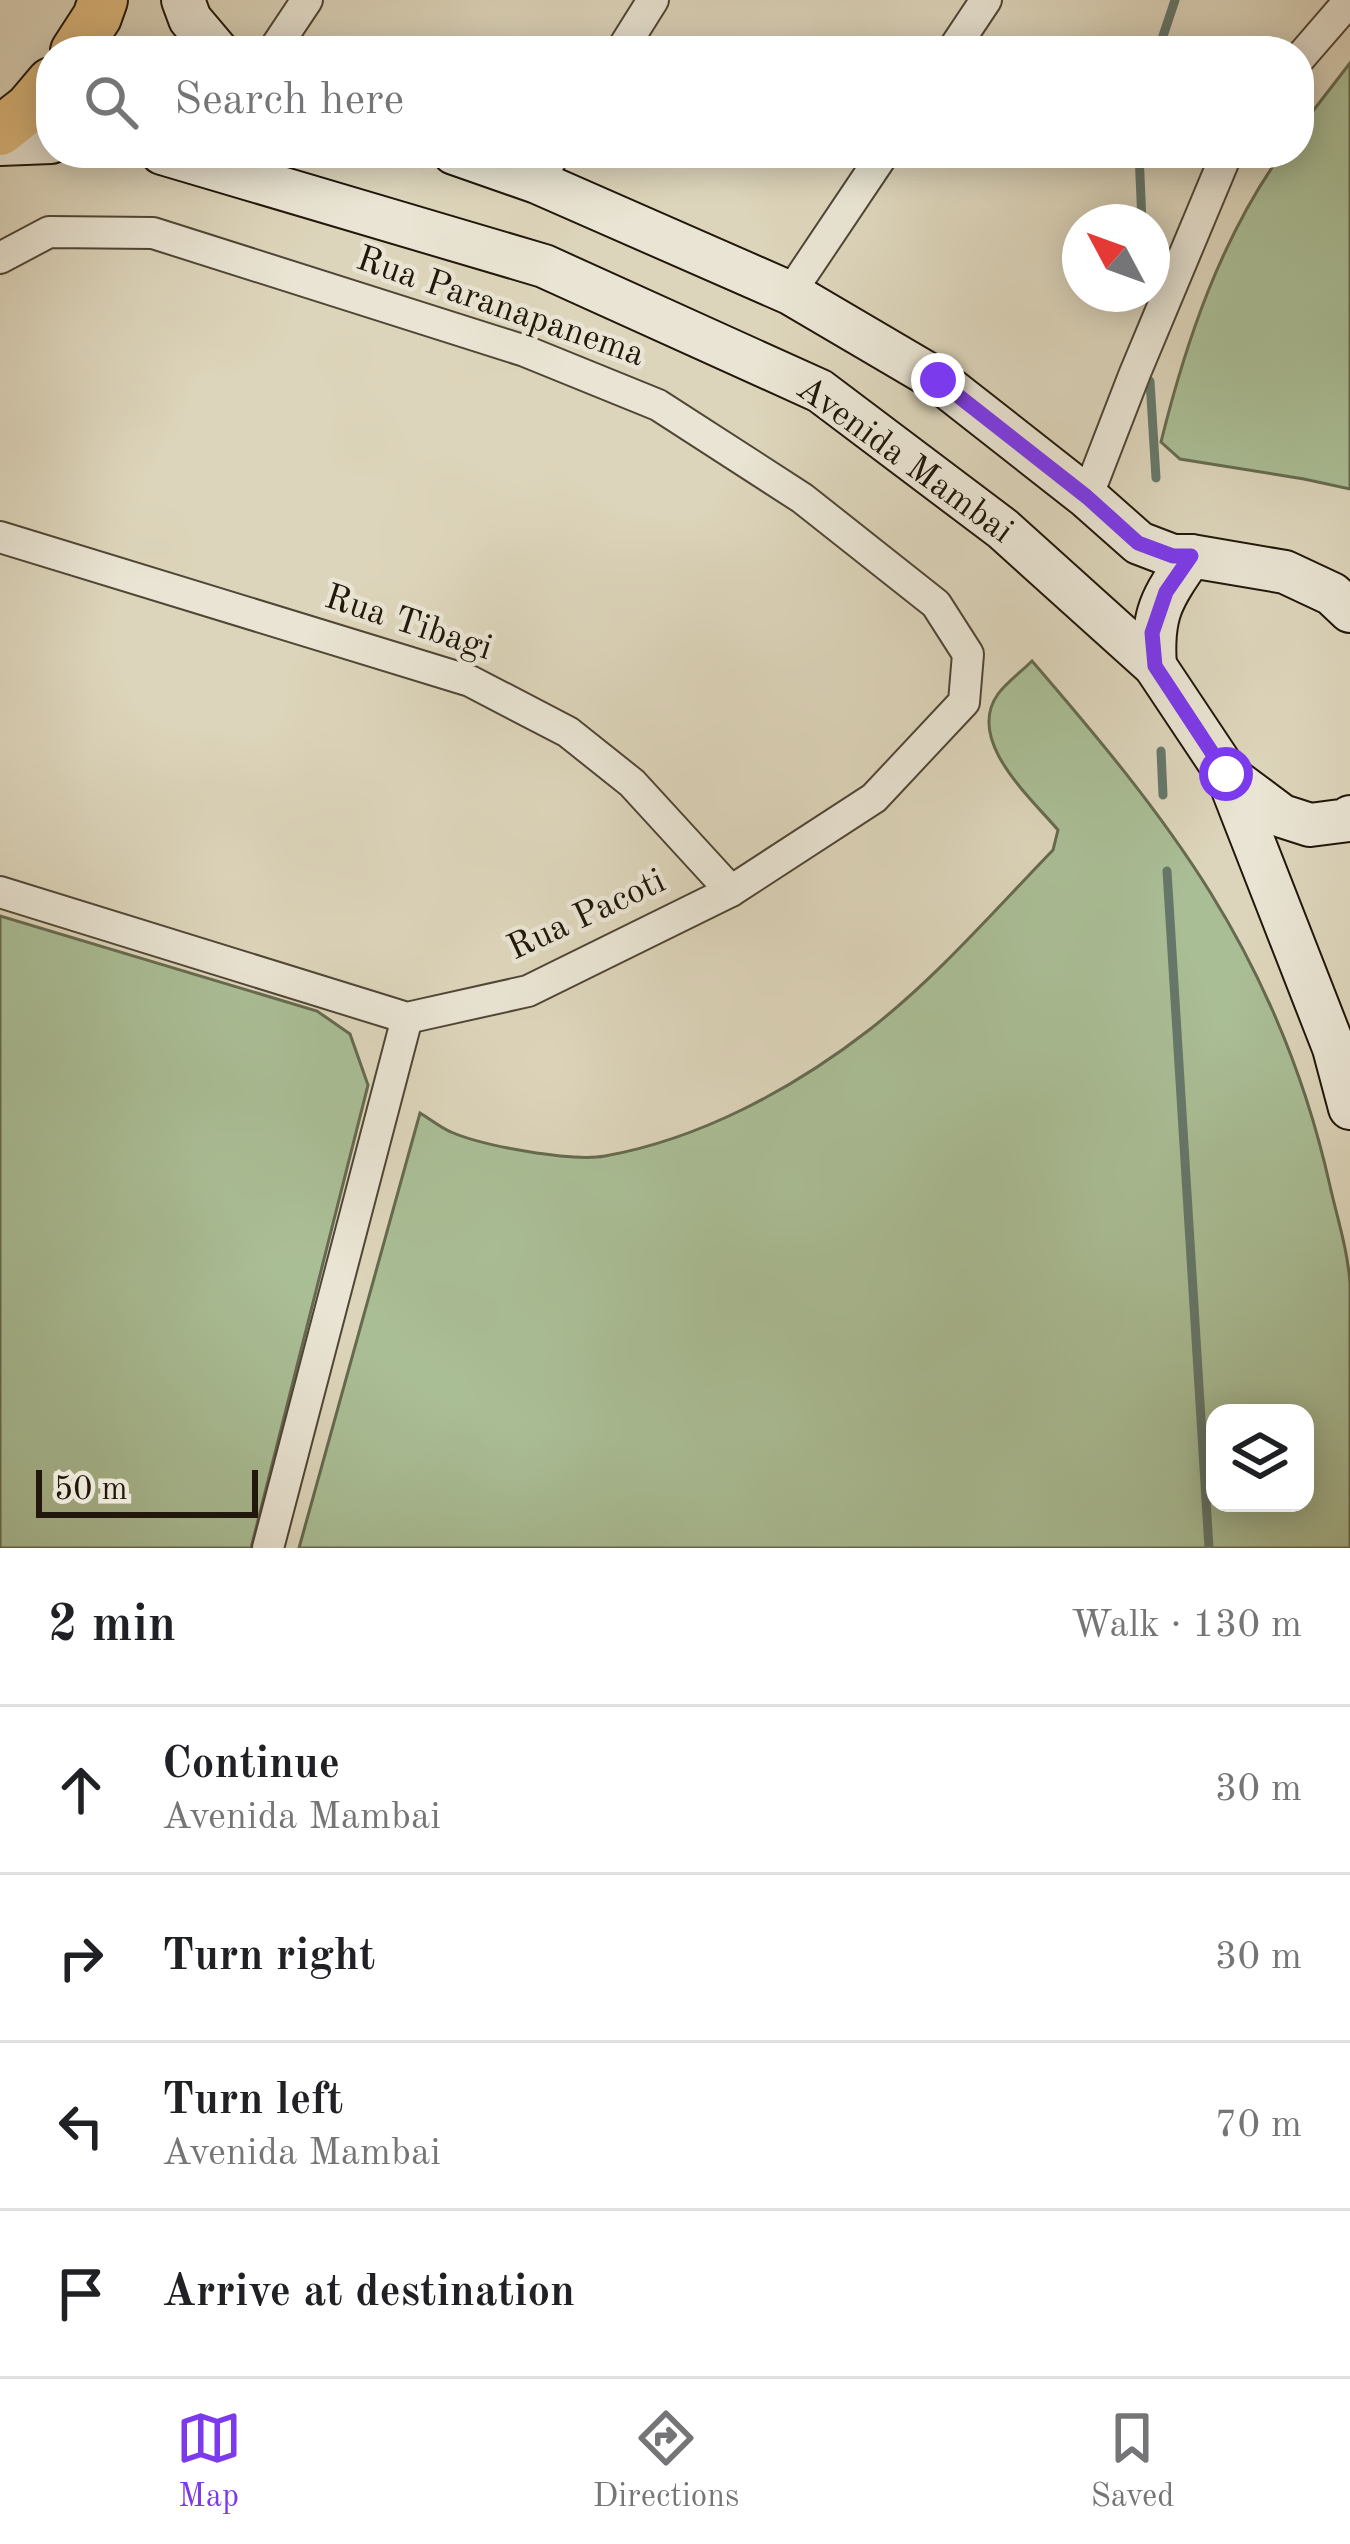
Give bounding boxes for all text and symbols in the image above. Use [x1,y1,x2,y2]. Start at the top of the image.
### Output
search box [36,36,1314,168]
icon: search [78,69,144,135]
text: Search here [174,79,404,124]
north arrow [1062,204,1170,312]
street label: Rua Paranapanema [351,242,649,374]
route end [911,353,965,407]
street label: Avenida Mambai [789,371,1019,551]
street label: Rua Tibagi [320,580,496,668]
route start [1199,747,1253,801]
street label: Rua Pacoti [503,864,671,968]
map controls [1206,1404,1314,1512]
button: layers [1206,1404,1314,1512]
scale bar [36,1464,258,1517]
text: 50 m [54,1474,128,1507]
text: 2 min [48,1601,176,1652]
text: Walk · 130 m [1071,1606,1302,1645]
text: Continue [162,1743,340,1788]
icon: ahead [48,1757,114,1823]
text: 30 m [1215,1770,1302,1809]
text: Avenida Mambai [162,1798,441,1837]
icon: right [48,1925,114,1991]
text: Turn right [162,1935,375,1980]
text: 30 m [1215,1938,1302,1977]
text: Turn left [162,2079,343,2124]
icon: left [48,2093,114,2159]
text: 70 m [1215,2106,1302,2145]
text: Avenida Mambai [162,2134,441,2173]
icon: arrive [48,2261,114,2327]
text: Arrive at destination [162,2271,575,2316]
tab: Map [176,2405,242,2518]
tab: Directions [593,2405,739,2518]
tab: Saved [1090,2405,1174,2518]

